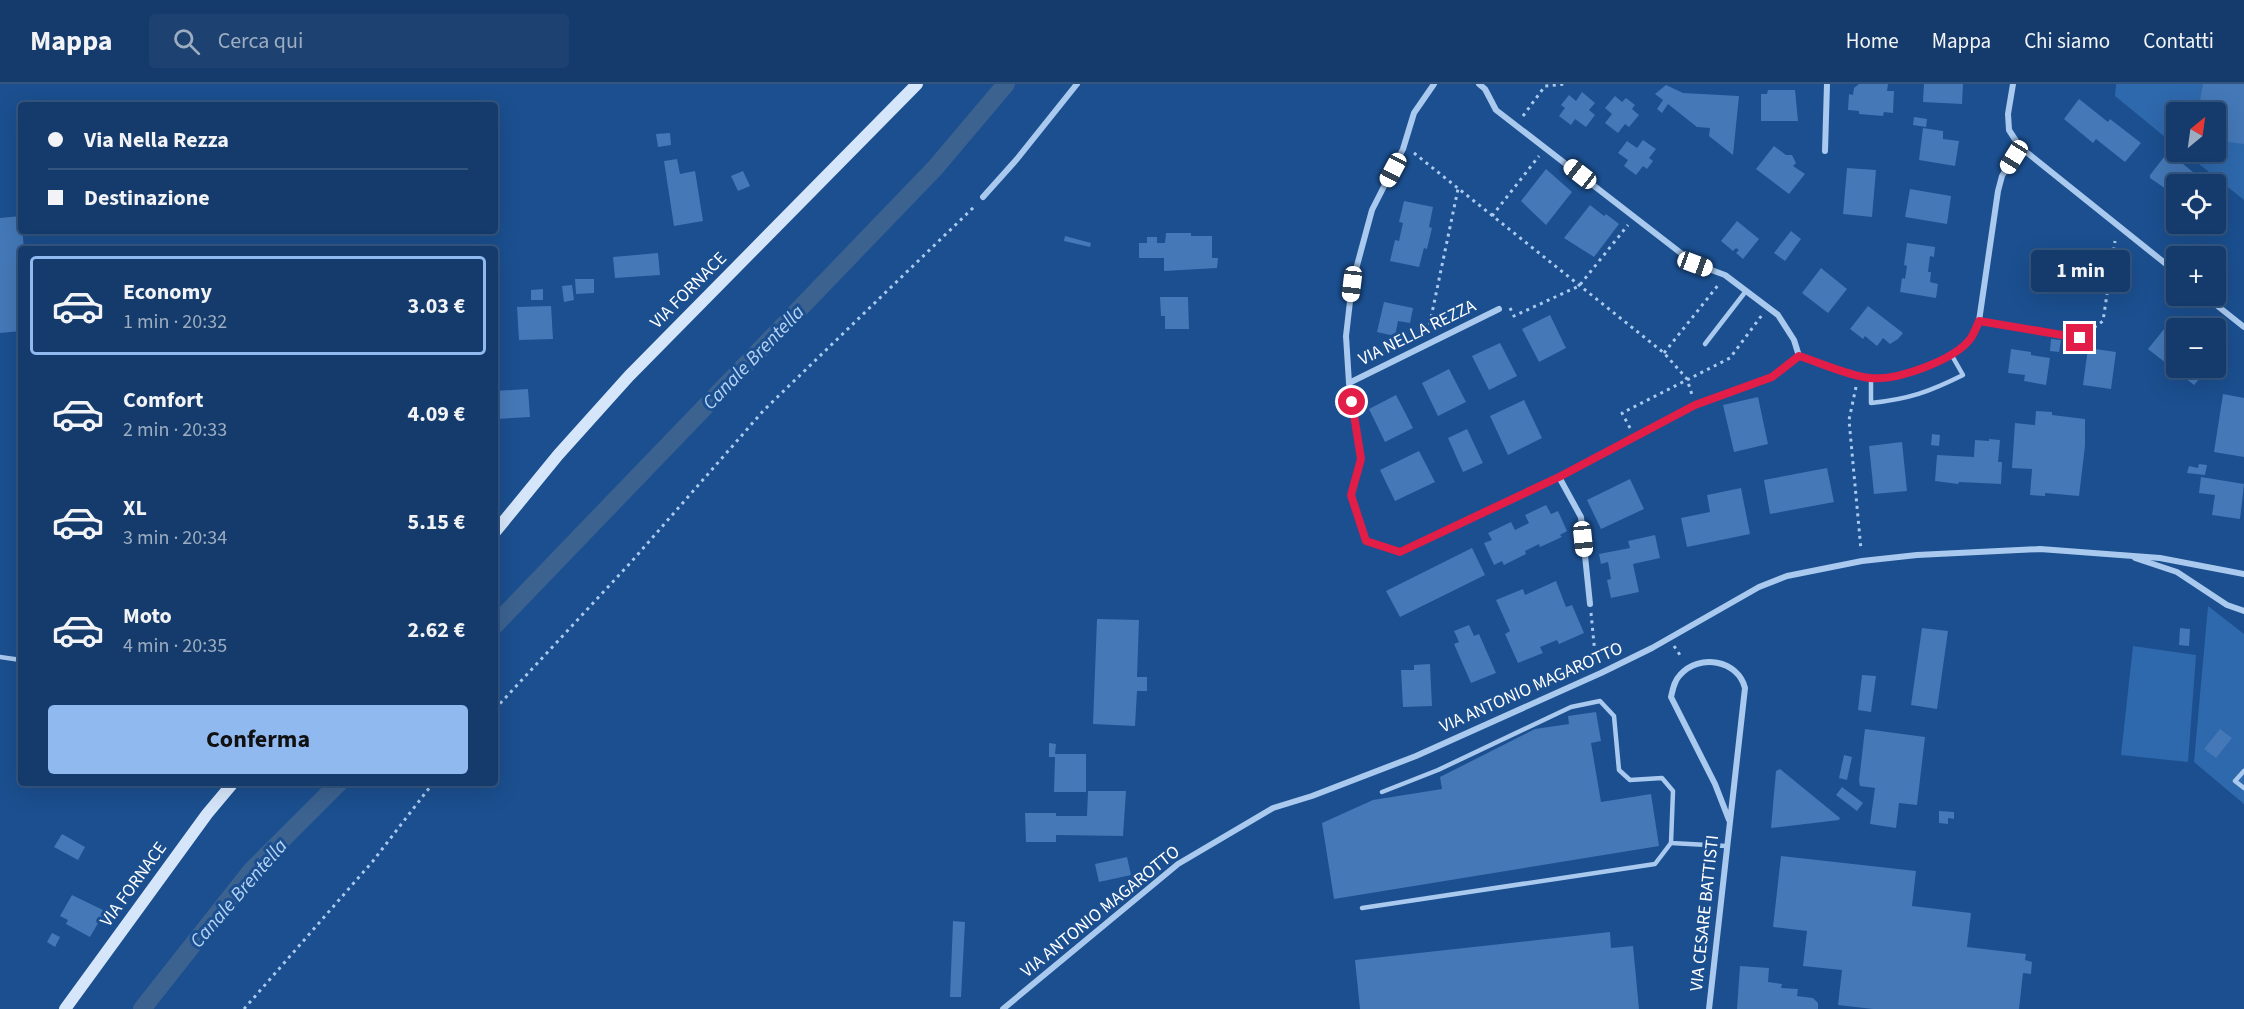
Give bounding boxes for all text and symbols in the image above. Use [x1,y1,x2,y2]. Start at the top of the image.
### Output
search box [149,14,569,68]
text: Mappa [30,21,113,61]
icon: search [170,25,203,58]
text: Cerca qui [218,25,303,57]
text: Home [1846,26,1899,56]
text: Mappa [1932,26,1991,56]
text: Chi siamo [2024,26,2110,56]
text: Contatti [2143,26,2214,56]
north arrow [2166,102,2226,162]
map controls [2166,102,2226,378]
text: Via Nella Rezza [84,124,229,156]
car [1997,137,2031,177]
car [1377,150,1409,190]
car [1560,156,1600,192]
button: locate [2166,174,2226,234]
text: Destinazione [84,182,210,214]
street label: VIA FORNACE [644,246,732,334]
button: + [2166,246,2226,306]
car [1675,249,1715,279]
callout: 1 min [2030,251,2130,293]
text: 1 min [2056,257,2105,285]
car [1341,265,1363,303]
text: Economy [123,276,212,308]
icon: car [51,279,105,333]
text: 3.03 € [408,290,465,322]
street label: VIA NELLA REZZA [1354,293,1480,372]
water label: Canale Brentella [696,299,811,416]
text: 1 min · 20:32 [123,308,227,336]
button: − [2166,318,2226,378]
route end [2066,324,2093,351]
text: Comfort [123,384,204,416]
icon: car [51,387,105,441]
route start [1338,388,1365,415]
text: 4.09 € [408,398,465,430]
text: 2 min · 20:33 [123,416,227,444]
text: XL [123,492,147,524]
icon: car [51,495,105,549]
text: 5.15 € [408,506,465,538]
car [1572,520,1594,558]
text: 3 min · 20:34 [123,524,227,552]
text: Moto [123,600,172,632]
icon: car [51,603,105,657]
text: 2.62 € [408,614,465,646]
text: 4 min · 20:35 [123,632,227,660]
street label: VIA ANTONIO MAGAROTTO [1436,636,1627,739]
button: Conferma [48,705,468,774]
water label: Canale Brentella [184,833,294,954]
street label: VIA CESARE BATTISTI [1684,834,1725,992]
street label: VIA FORNACE [94,837,173,932]
street label: VIA ANTONIO MAGAROTTO [1016,839,1185,983]

